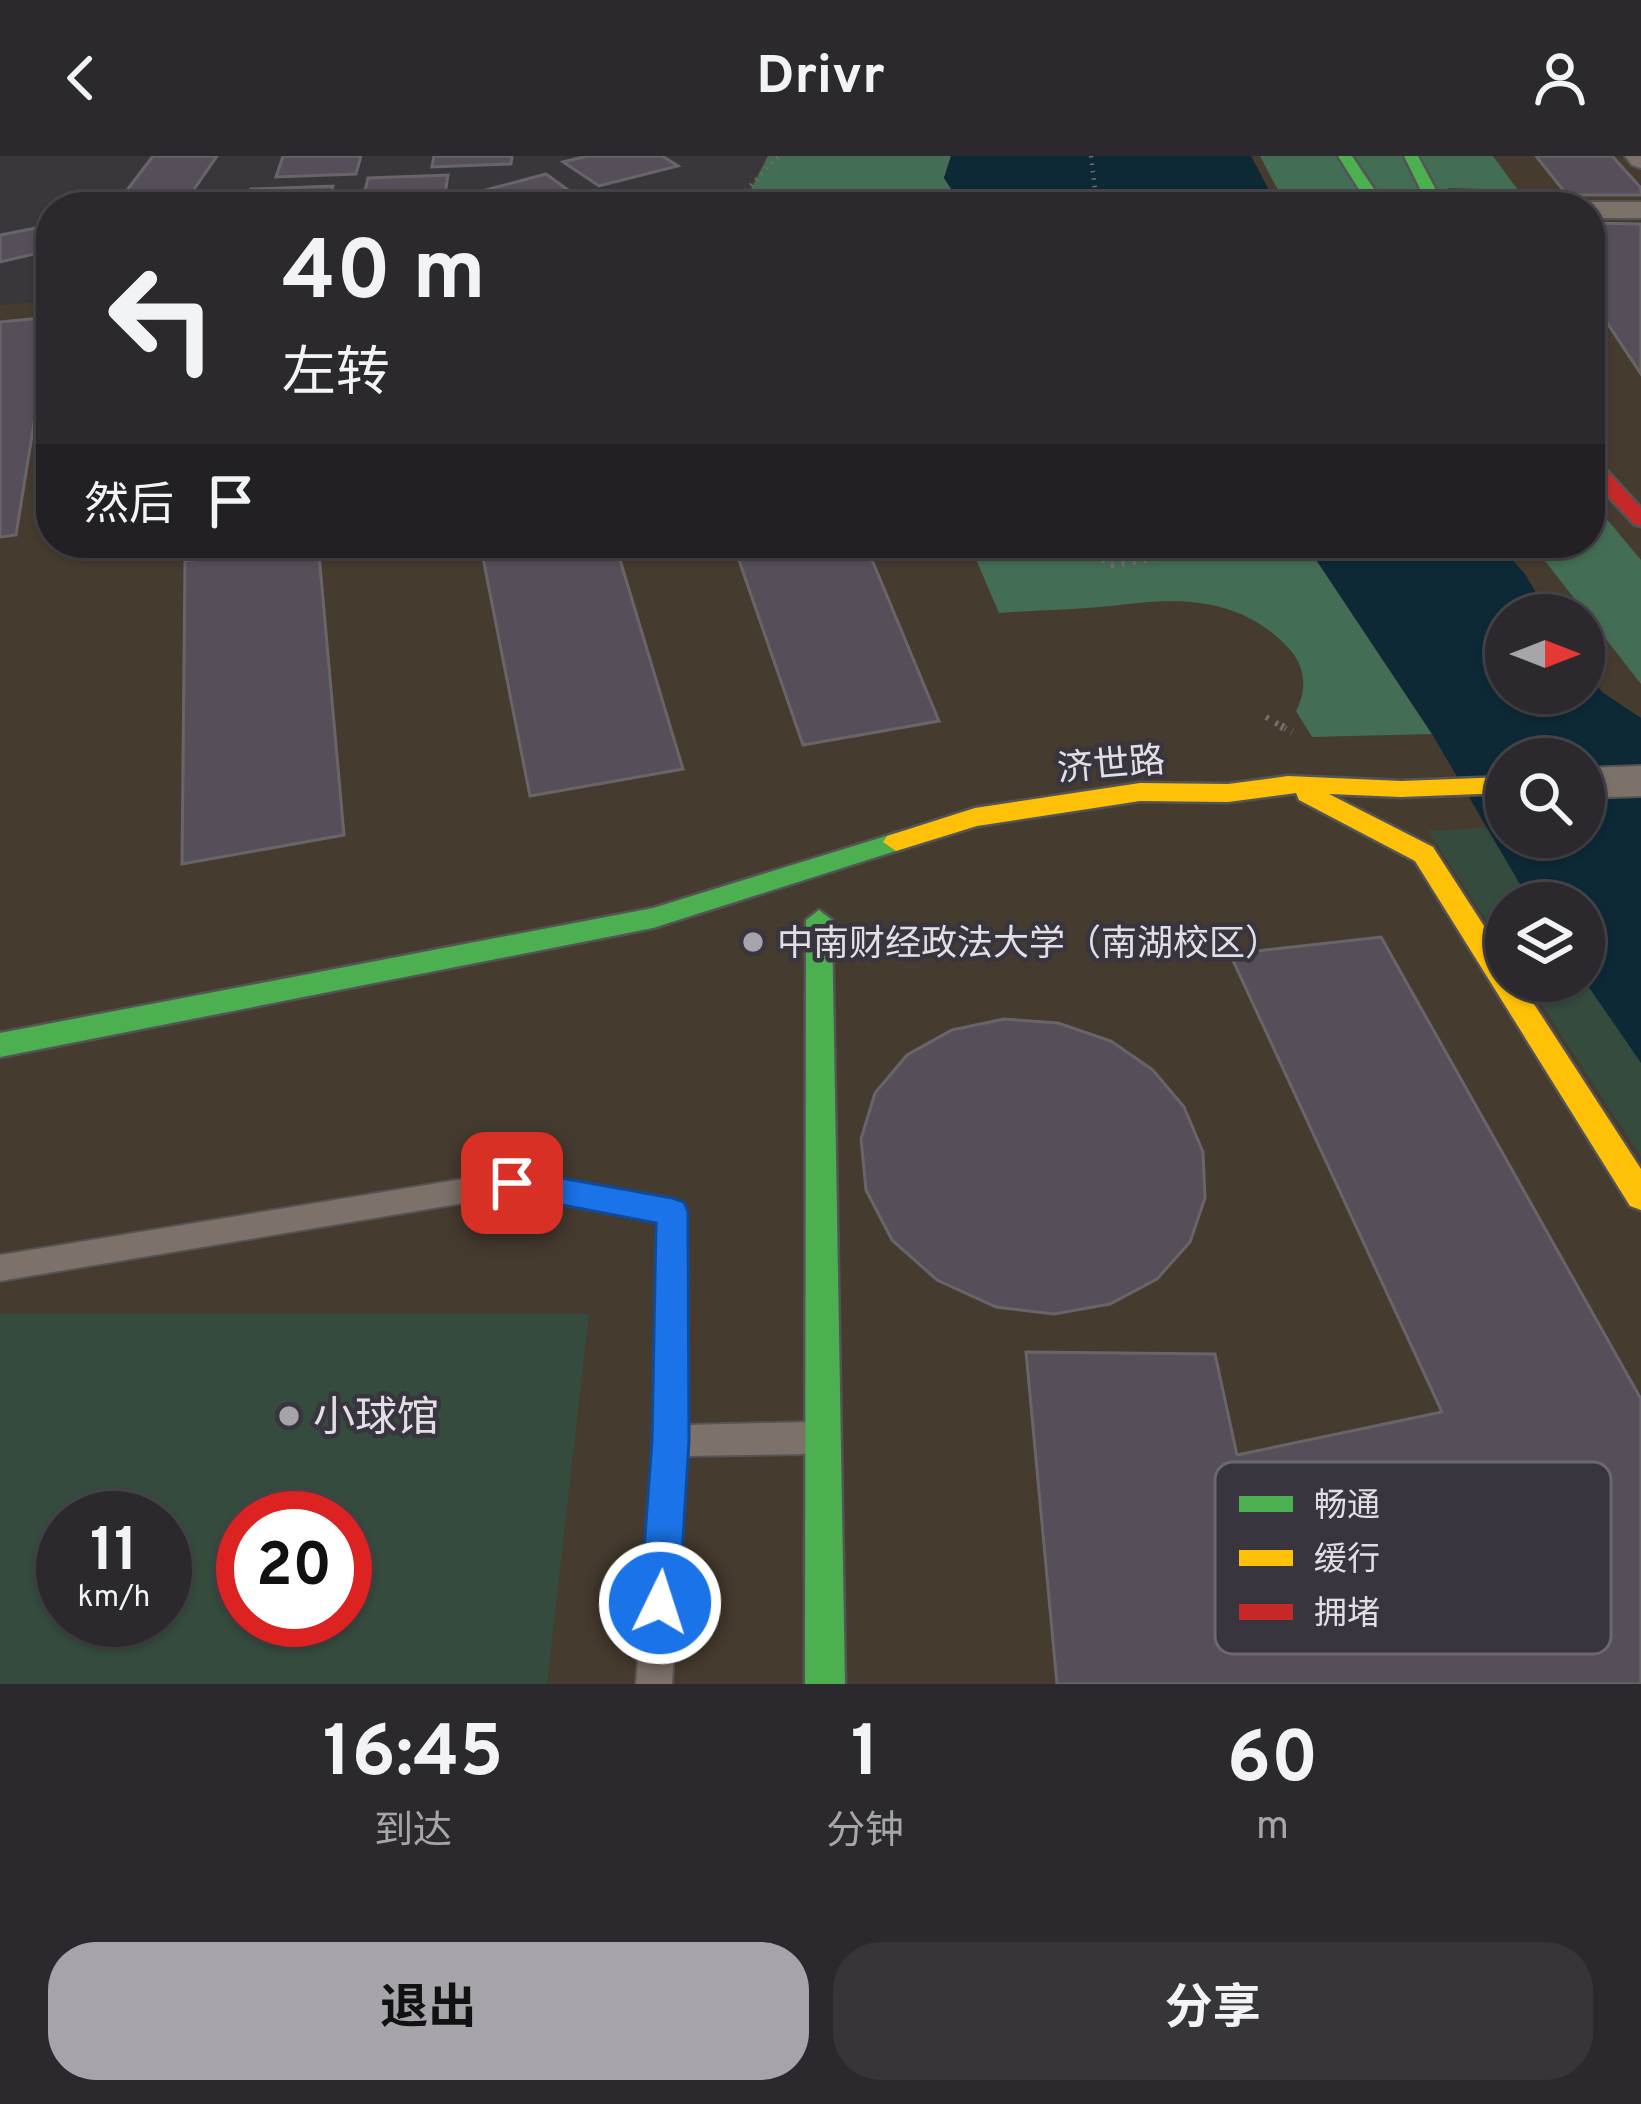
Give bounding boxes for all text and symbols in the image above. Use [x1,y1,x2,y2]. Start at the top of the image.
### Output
text: Drivr [756,44,885,113]
icon: back [48,45,114,111]
icon: person [1527,45,1593,111]
text: 40 m [282,223,486,329]
icon: left [84,240,240,396]
text: 左转 [282,342,390,411]
icon: arrive [198,468,264,534]
text: 然后 [84,479,174,536]
north arrow [1485,594,1605,714]
map controls [1485,594,1605,1002]
button: search [1485,738,1605,858]
street label: 济世路 [1056,739,1167,795]
button: layers [1485,882,1605,1002]
place label: 中南财经政法大学（南湖校区） [777,923,1281,969]
marker: 中南财经政法大学（南湖校区） [740,929,766,955]
pin [461,1132,563,1234]
icon: arrive [479,1150,545,1216]
place label: 小球馆 [313,1394,439,1447]
marker: 小球馆 [276,1403,302,1429]
legend [1215,1462,1611,1654]
text: 畅通 [1314,1487,1380,1529]
speed limit sign: 20 [216,1491,372,1647]
text: 11 [90,1516,138,1592]
position arrow [597,1540,723,1666]
text: 缓行 [1314,1541,1380,1583]
text: km/h [78,1580,150,1617]
text: 拥堵 [1314,1595,1380,1637]
text: 16:45 [323,1710,503,1802]
text: 1 [851,1710,879,1802]
text: 60 [1227,1716,1318,1808]
text: m [1256,1804,1289,1853]
text: 到达 [374,1809,452,1858]
text: 分钟 [826,1809,904,1858]
button: 退出 [48,1942,809,2080]
button: 分享 [833,1942,1593,2080]

